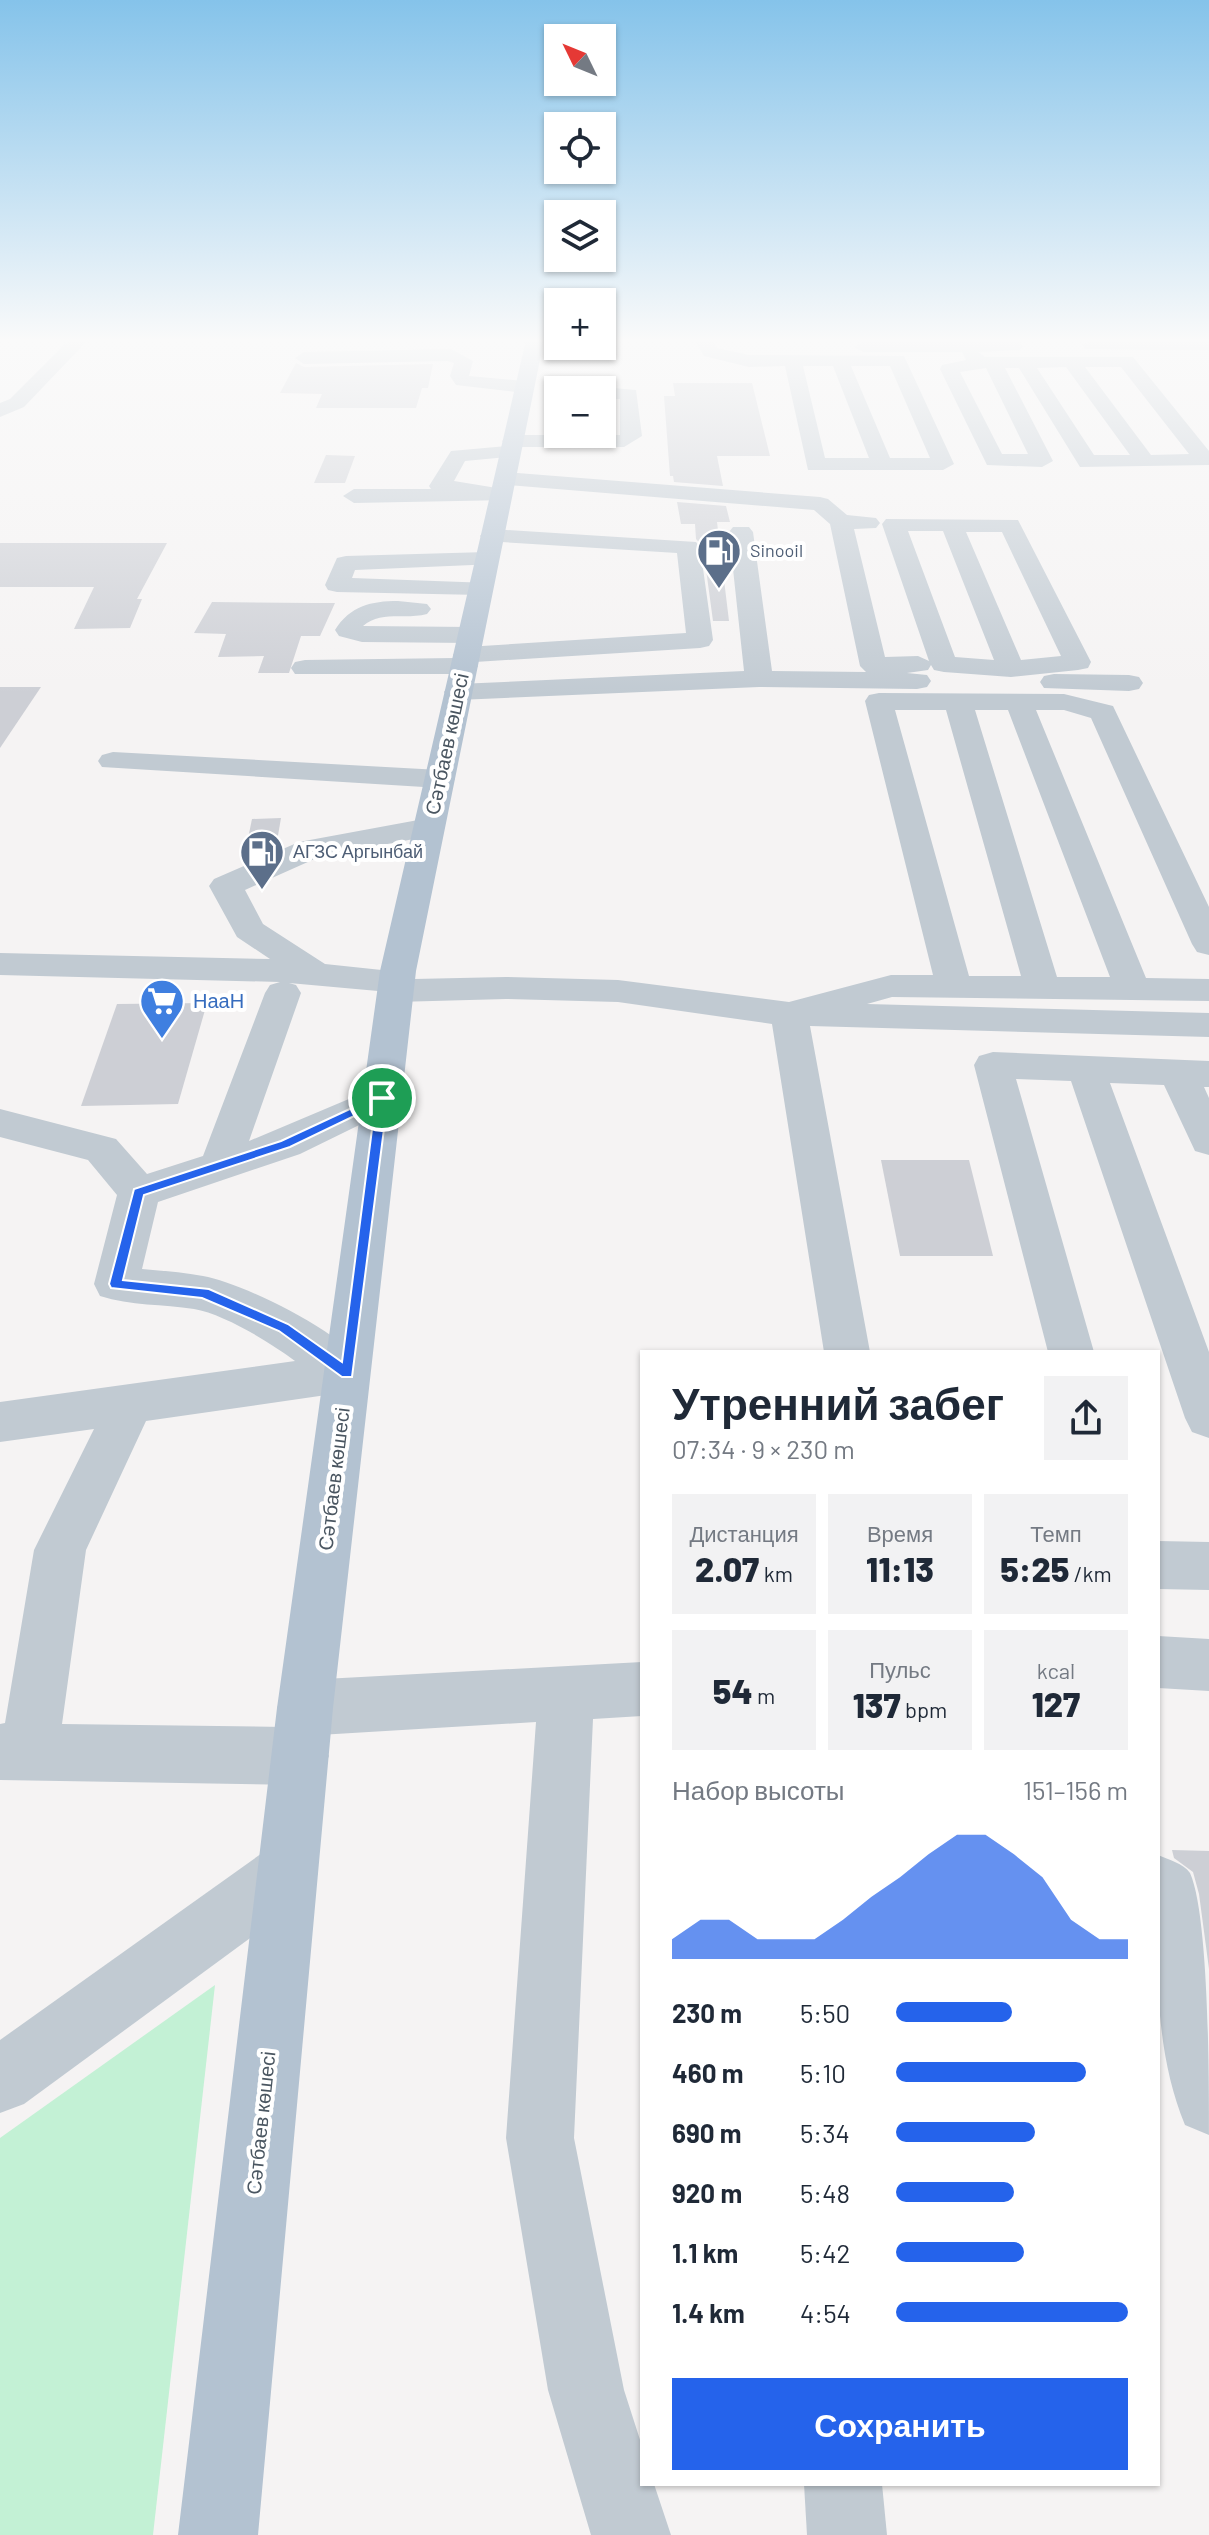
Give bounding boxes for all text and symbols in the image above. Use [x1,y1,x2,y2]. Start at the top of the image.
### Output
north arrow [544,24,616,96]
map controls [544,24,616,448]
button: locate [544,112,616,184]
button: layers [544,200,616,272]
button: + [544,288,616,360]
button: − [544,376,616,448]
fuel station icon: Sinooil [695,527,743,590]
place label: Sinooil [750,539,803,561]
street label: Сәтбаев көшесі [419,671,473,817]
fuel station icon: АГЗС Аргынбай [238,828,286,891]
place label: АГЗС Аргынбай [293,840,423,862]
supermarket icon: НааН [138,977,186,1040]
place label: НааН [193,988,244,1012]
pin [348,1064,416,1132]
icon: arrive [360,1076,404,1120]
text: Утренний забег [672,1376,1004,1429]
button: share [1044,1376,1128,1460]
street label: Сәтбаев көшесі [312,1406,354,1552]
text: 07:34 · 9 × 230 m [672,1433,855,1464]
text: Дистанция [689,1520,799,1546]
text: Время [867,1520,933,1546]
text: Темп [1030,1520,1082,1546]
text: 2.07 [695,1548,759,1589]
text: 11:13 [866,1548,934,1589]
text: 5:25 [1000,1548,1069,1589]
text: km [759,1560,793,1586]
text: /km [1069,1560,1112,1586]
text: Пульс [869,1656,931,1682]
text: kcal [1037,1657,1075,1683]
text: 54 [713,1670,753,1711]
text: m [753,1682,775,1708]
text: 127 [1032,1683,1080,1724]
text: 137 [853,1684,901,1725]
text: bpm [901,1696,947,1722]
text: Набор высоты [672,1774,845,1805]
text: 151–156 m [1023,1774,1128,1805]
text: 230 m [672,1997,742,2028]
text: 5:50 [800,1997,850,2028]
street label: Сәтбаев көшесі [241,2050,279,2196]
text: 460 m [672,2057,743,2088]
text: 5:10 [800,2057,846,2088]
text: 690 m [672,2117,742,2148]
text: 5:34 [800,2117,850,2148]
text: 920 m [672,2177,742,2208]
text: 5:48 [800,2177,850,2208]
text: 1.1 km [672,2237,738,2268]
text: 5:42 [800,2237,850,2268]
text: 1.4 km [672,2297,745,2328]
text: 4:54 [800,2297,851,2328]
button: Сохранить [672,2378,1128,2470]

